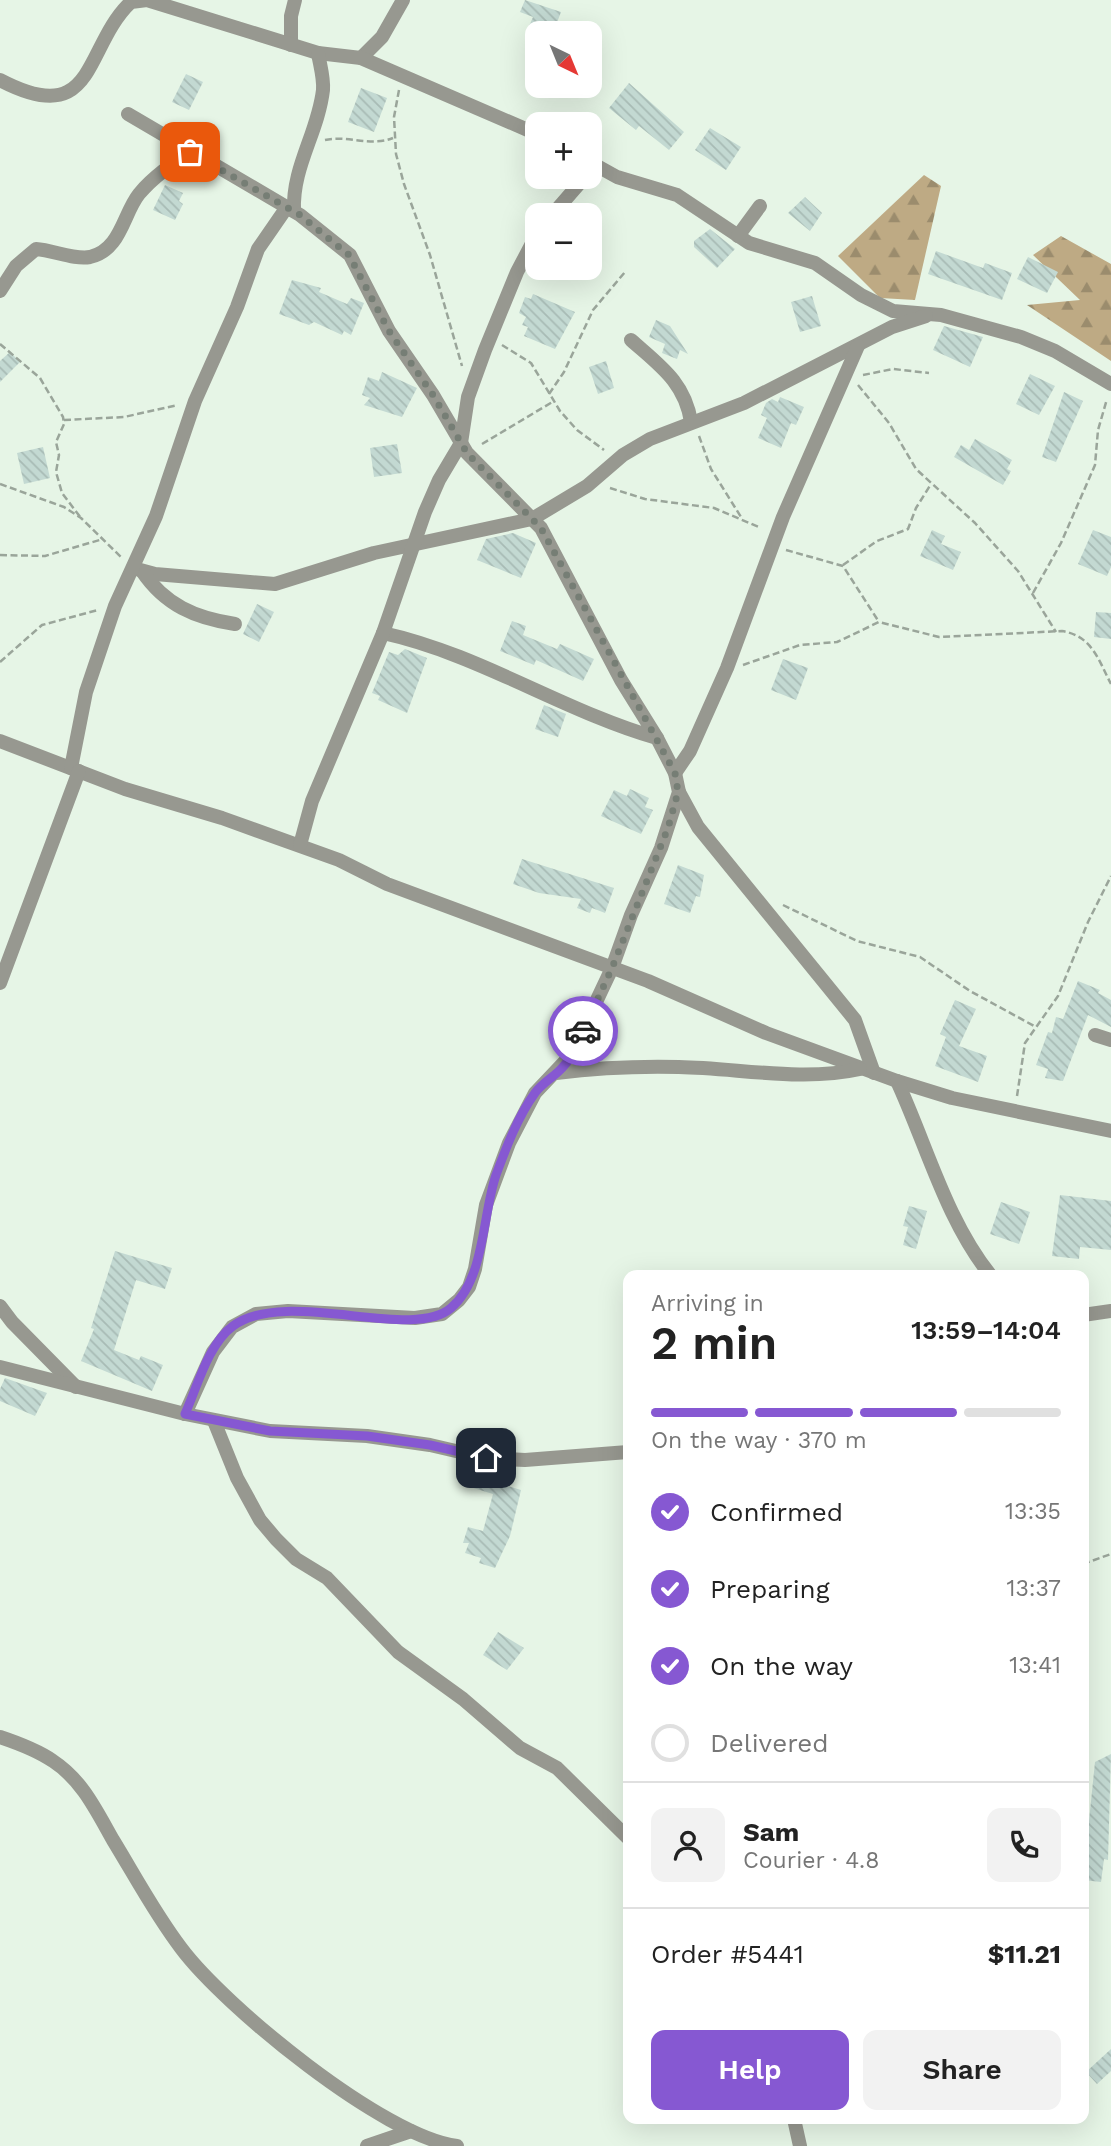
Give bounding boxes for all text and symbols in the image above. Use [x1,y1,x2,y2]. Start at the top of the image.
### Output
north arrow [525,21,602,98]
map controls [525,21,602,280]
button: + [525,112,602,189]
pin [160,122,220,182]
icon: bag [171,133,209,171]
button: − [525,203,602,280]
courier [548,996,618,1066]
icon: car [564,1012,602,1050]
text: Arriving in [651,1290,764,1317]
text: 13:59–14:04 [911,1315,1061,1345]
text: 2 min [651,1316,777,1370]
text: On the way · 370 m [651,1427,867,1454]
pin [456,1428,516,1488]
icon: home [467,1439,505,1477]
icon: check [651,1493,689,1531]
text: Confirmed [710,1497,843,1527]
text: 13:35 [1005,1498,1061,1525]
icon: check [651,1570,689,1608]
text: Preparing [710,1574,830,1604]
text: 13:37 [1006,1575,1061,1602]
icon: check [651,1647,689,1685]
text: On the way [710,1651,853,1681]
text: 13:41 [1009,1652,1061,1679]
text: Delivered [710,1728,829,1758]
button: person [651,1808,725,1882]
button: phone [987,1808,1061,1882]
text: Sam [743,1817,799,1847]
text: Courier · 4.8 [743,1847,879,1874]
text: Order #5441 [651,1939,804,1969]
text: $11.21 [988,1939,1061,1969]
button: Help [651,2030,849,2110]
button: Share [863,2030,1061,2110]

